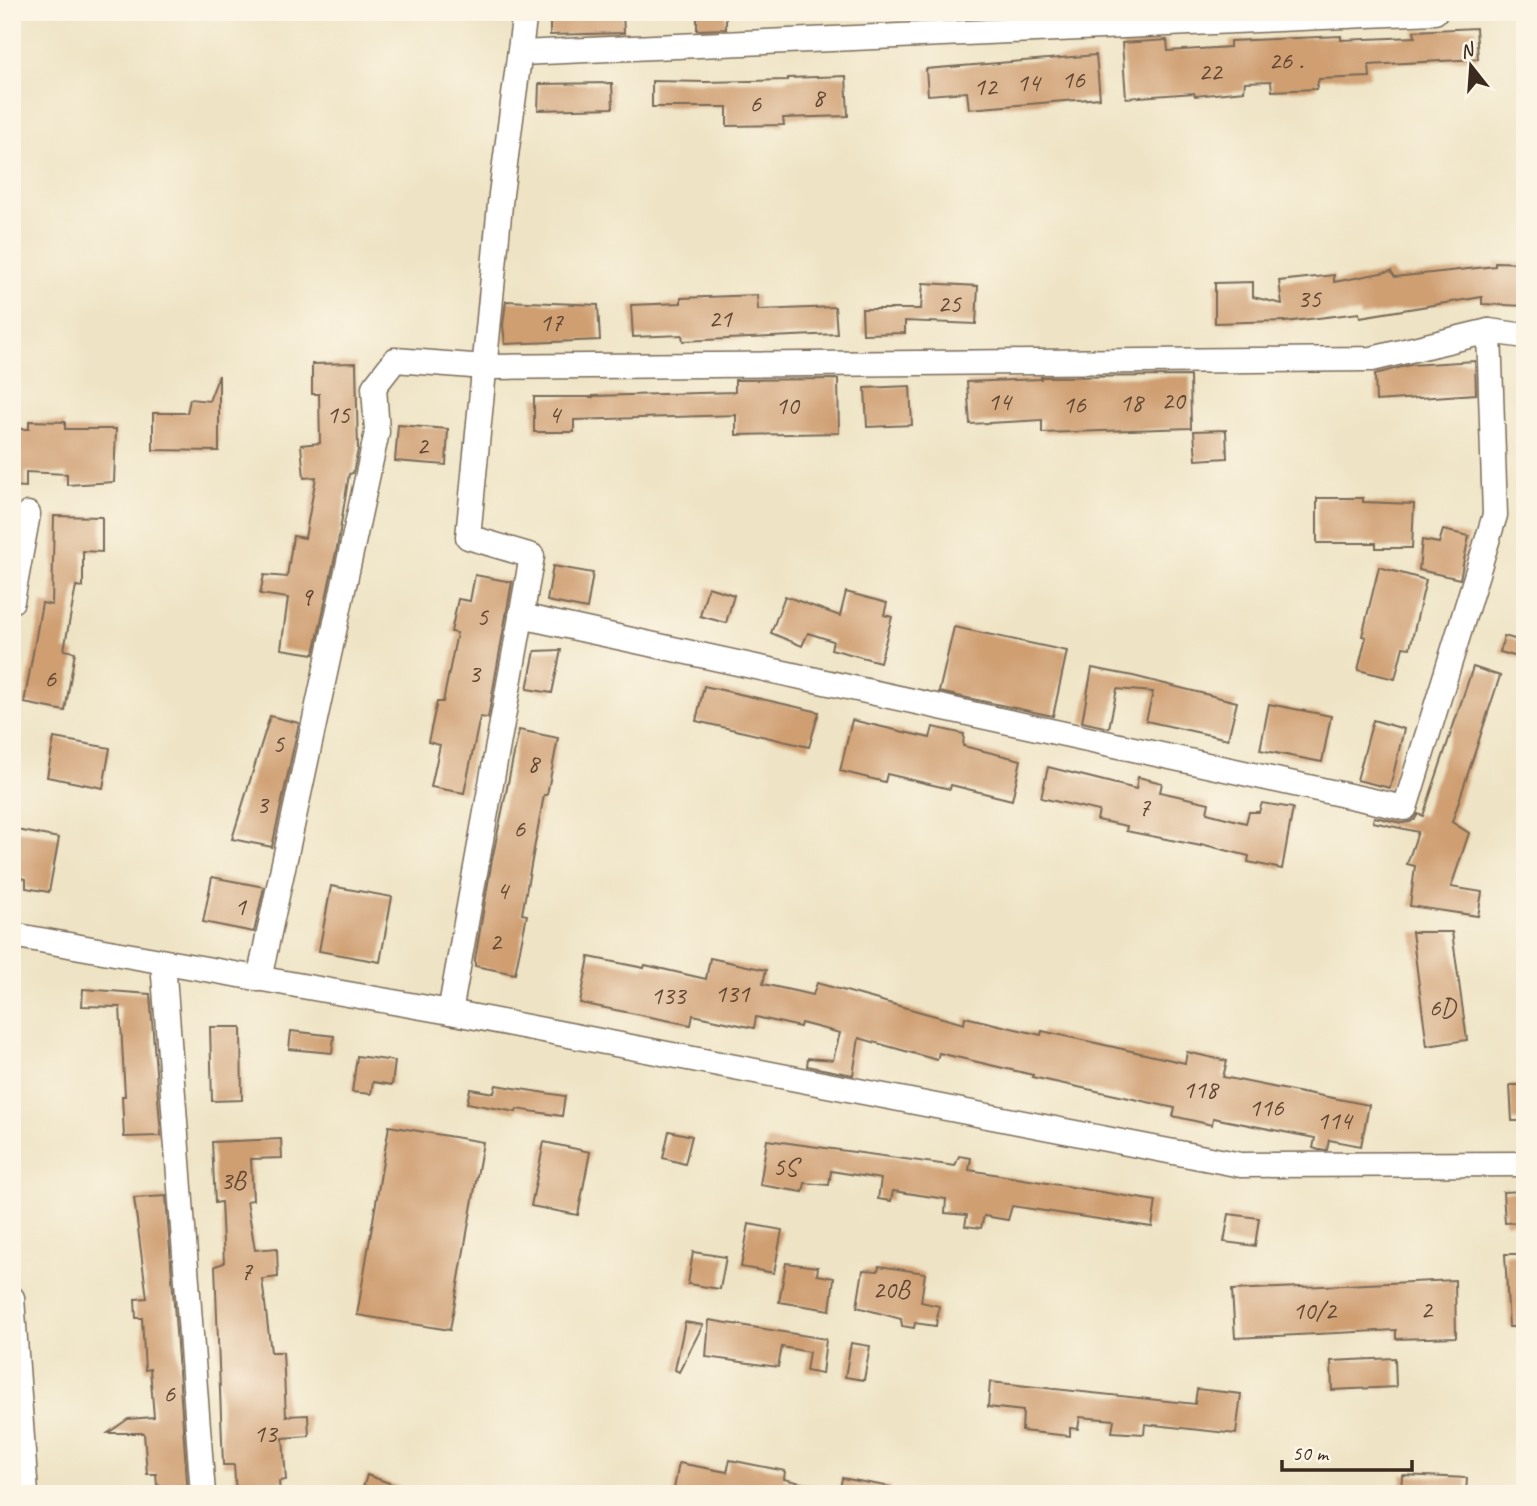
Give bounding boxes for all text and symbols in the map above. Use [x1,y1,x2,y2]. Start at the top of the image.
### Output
north arrow [1436,32,1506,102]
text: N [1457,37,1479,64]
house number: 26 . [1269,44,1304,77]
house number: 22 [1198,55,1224,88]
house number: 16 [1061,63,1086,96]
house number: 14 [1016,66,1042,99]
house number: 12 [973,70,999,103]
house number: 8 [812,81,826,114]
house number: 6 [749,87,762,120]
house number: 35 [1297,282,1322,315]
house number: 25 [937,287,962,320]
house number: 21 [708,302,733,335]
house number: 17 [539,306,564,339]
house number: 20 [1161,384,1187,417]
house number: 14 [987,385,1013,418]
house number: 18 [1119,386,1145,419]
house number: 16 [1062,388,1087,421]
house number: 10 [775,389,801,422]
house number: 15 [326,398,351,431]
house number: 4 [548,398,562,431]
house number: 2 [416,429,430,462]
house number: 9 [300,580,314,613]
house number: 5 [476,600,489,633]
house number: 3 [468,657,482,690]
house number: 6 [44,662,57,695]
house number: 5 [272,727,285,760]
house number: 8 [527,747,541,780]
house number: 3 [256,788,270,821]
house number: 7 [1138,791,1151,824]
house number: 6 [513,812,526,845]
house number: 4 [496,874,510,907]
house number: 1 [234,890,247,923]
house number: 2 [489,925,503,958]
house number: 131 [714,977,751,1010]
house number: 133 [650,979,688,1012]
house number: 6D [1429,991,1457,1024]
house number: 118 [1182,1073,1220,1106]
house number: 116 [1248,1091,1285,1124]
house number: 114 [1316,1104,1354,1137]
house number: 5S [773,1150,803,1183]
house number: 3B [220,1164,247,1197]
house number: 7 [240,1255,253,1288]
house number: 20B [873,1273,911,1306]
house number: 2 [1420,1293,1434,1326]
house number: 10/2 [1292,1294,1338,1327]
house number: 6 [163,1377,176,1410]
house number: 13 [253,1417,279,1450]
scale bar [1282,1429,1411,1473]
text: 50 m [1292,1440,1330,1466]

